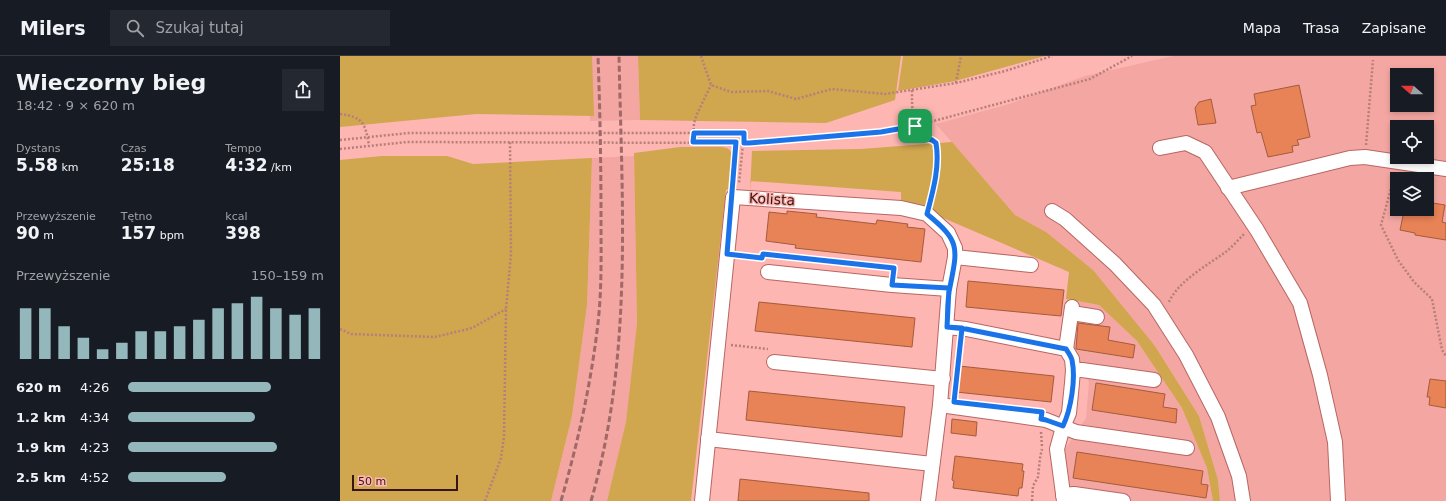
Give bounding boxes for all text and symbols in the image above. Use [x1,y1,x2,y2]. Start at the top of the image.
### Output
search box [110,10,390,46]
text: Milers [20,17,86,39]
icon: search [124,17,146,39]
text: Szukaj tutaj [156,19,244,37]
text: Mapa [1243,20,1281,36]
text: Trasa [1303,20,1340,36]
text: Zapisane [1362,20,1426,36]
north arrow [1390,68,1434,112]
map controls [1390,68,1434,216]
button: share [282,69,324,111]
text: Wieczorny bieg [16,70,206,95]
text: 18:42 · 9 × 620 m [16,98,135,113]
pin [898,109,932,143]
icon: arrive [904,115,926,137]
button: locate [1390,120,1434,164]
text: Dystans [16,142,60,155]
text: Czas [121,142,147,155]
text: Tempo [225,142,261,155]
text: 5.58 [16,155,58,175]
text: 25:18 [121,155,175,175]
text: 4:32 [225,155,268,175]
text: km [58,161,79,174]
text: /km [268,161,292,174]
button: layers [1390,172,1434,216]
street label: Kolista [749,190,795,208]
text: Przewyższenie [16,210,96,223]
text: Tętno [121,210,152,223]
text: kcal [225,210,248,223]
text: 90 [16,223,40,243]
text: 157 [121,223,156,243]
text: 398 [225,223,261,243]
text: m [40,229,54,242]
text: bpm [156,229,184,242]
text: Przewyższenie [16,268,110,283]
text: 150–159 m [251,268,324,283]
text: 620 m [16,380,61,395]
text: 4:26 [80,380,109,395]
text: 1.2 km [16,410,66,425]
text: 4:34 [80,410,109,425]
text: 1.9 km [16,440,66,455]
text: 4:23 [80,440,109,455]
text: 2.5 km [16,470,66,485]
text: 4:52 [80,470,109,485]
scale bar [352,473,458,492]
text: 50 m [358,475,386,488]

